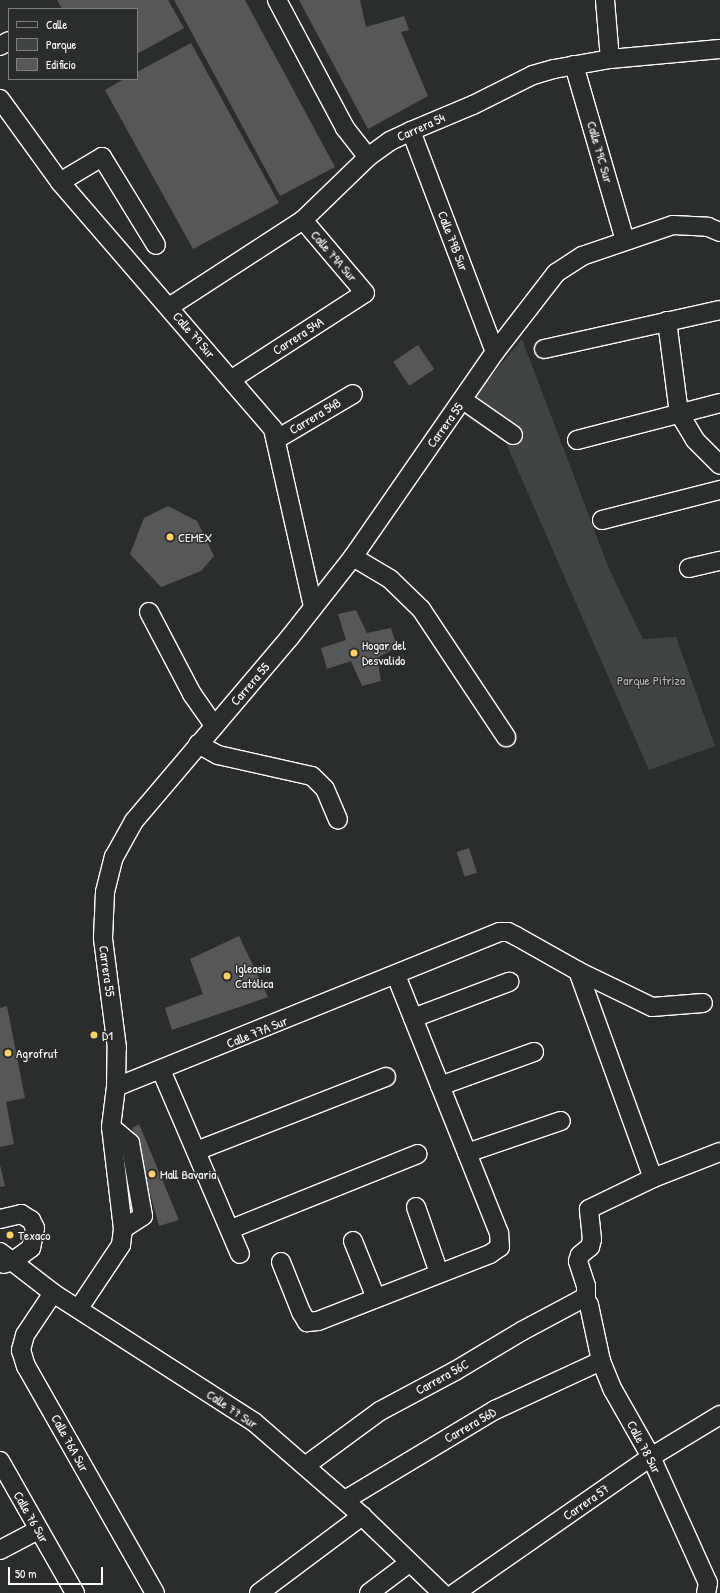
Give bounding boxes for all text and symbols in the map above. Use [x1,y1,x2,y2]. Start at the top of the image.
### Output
legend [8,8,138,80]
text: Calle [46,16,67,33]
text: Parque [46,36,76,53]
text: Edificio [46,56,76,73]
street label: Carrera 54 [395,110,447,144]
street label: Calle 79C Sur [584,119,616,185]
street label: Calle 79B Sur [434,209,472,273]
street label: Calle 79A Sur [308,227,360,285]
street label: Calle 79 Sur [170,309,218,361]
street label: Carrera 54A [270,314,326,358]
street label: Carrera 54B [286,395,344,437]
street label: Carrera 55 [424,400,466,450]
place label: CEMEX [178,529,212,545]
marker: CEMEX [165,532,175,542]
place label: Hogar del Desvalido [362,638,406,669]
marker: Hogar del Desvalido [349,648,359,658]
street label: Carrera 55 [227,659,273,709]
park label: Parque Pitriza [617,672,685,688]
street label: Carrera 55 [96,944,118,998]
place label: Igleasia Católica [235,961,273,992]
marker: Igleasia Católica [222,971,232,981]
street label: Calle 77A Sur [224,1013,290,1051]
place label: D1 [102,1027,113,1043]
marker: D1 [89,1030,99,1040]
place label: Agrofrut [16,1045,58,1061]
marker: Agrofrut [3,1048,13,1058]
place label: Mall Bavaria [160,1166,216,1182]
marker: Mall Bavaria [147,1169,157,1179]
place label: Texaco [18,1227,50,1243]
marker: Texaco [5,1230,15,1240]
street label: Carrera 56C [413,1356,471,1398]
street label: Calle 77 Sur [204,1386,260,1432]
street label: Carrera 56D [441,1404,499,1446]
street label: Calle 76A Sur [48,1412,92,1474]
street label: Calle 78 Sur [624,1418,664,1476]
street label: Carrera 57 [560,1481,612,1523]
street label: Calle 76 Sur [10,1489,52,1545]
scale bar [10,1559,105,1585]
text: 50 m [15,1565,36,1582]

